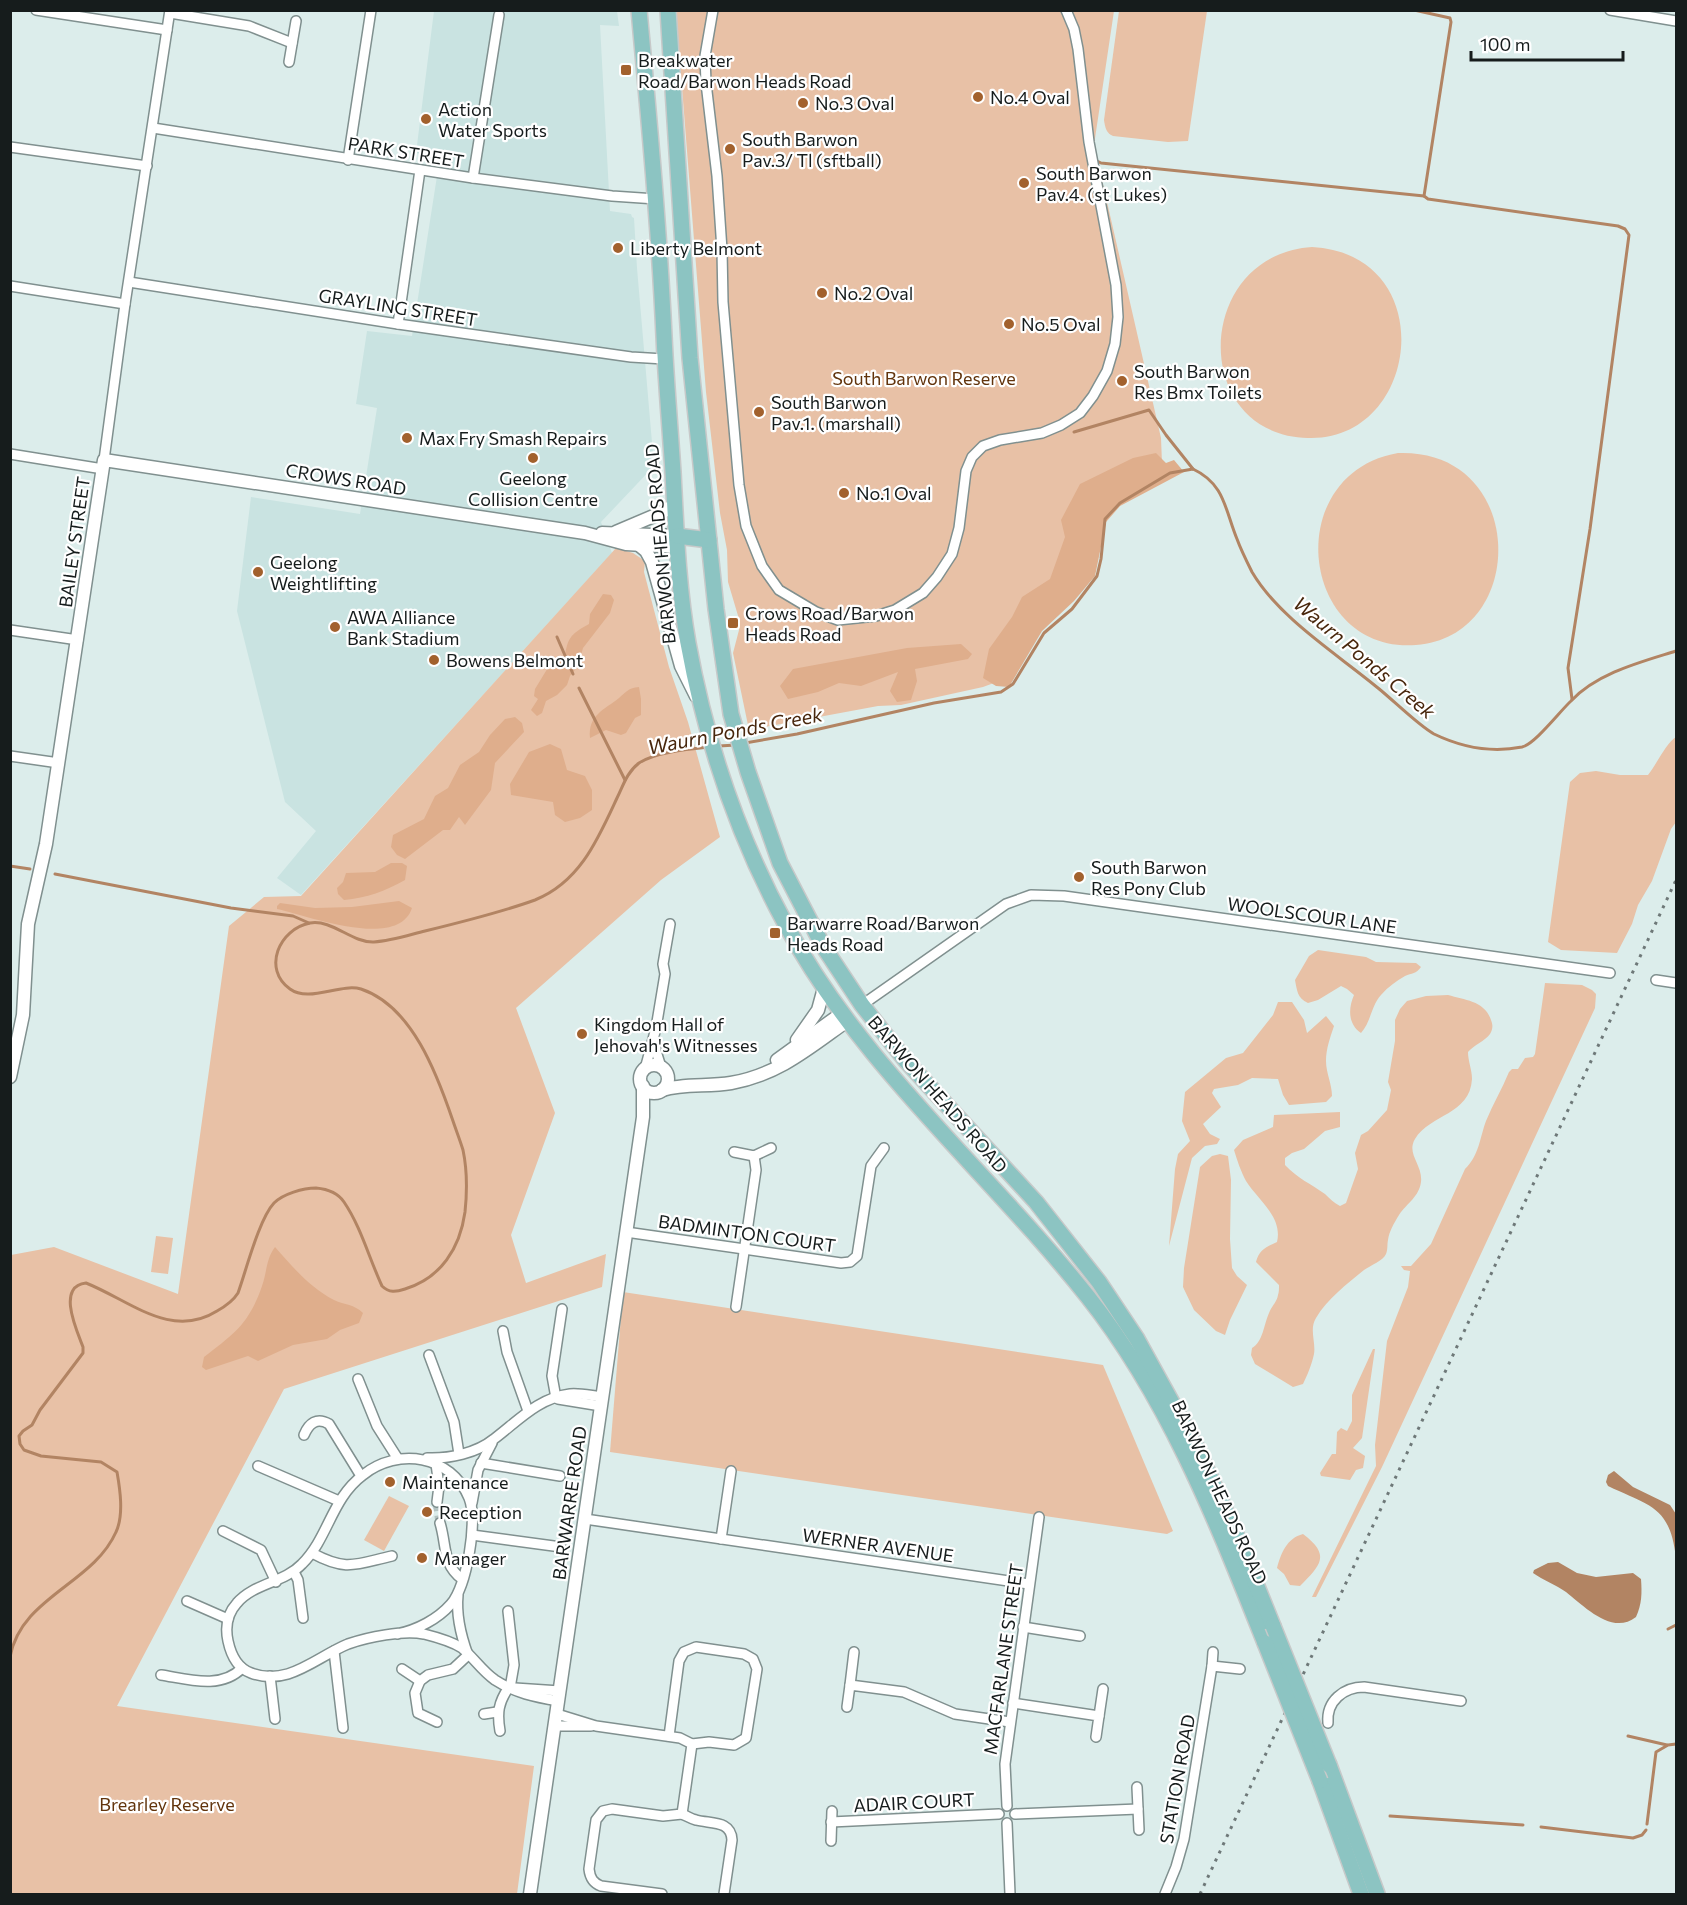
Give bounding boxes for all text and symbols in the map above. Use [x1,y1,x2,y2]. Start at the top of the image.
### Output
scale bar [1471,24,1622,62]
text: 100 m [1480,33,1530,55]
place label: Breakwater Road/Barwon Heads Road [638,49,851,92]
marker: Breakwater Road/Barwon Heads Road [619,63,633,77]
place label: No.4 Oval [990,86,1070,108]
marker: No.4 Oval [971,90,985,104]
place label: No.3 Oval [815,92,895,114]
marker: No.3 Oval [796,96,810,110]
place label: Action Water Sports [438,98,547,141]
marker: Action Water Sports [419,112,433,126]
place label: South Barwon Pav.3/ Tl (sftball) [742,128,882,171]
street label: PARK STREET [346,132,466,172]
marker: South Barwon Pav.3/ Tl (sftball) [723,142,737,156]
place label: South Barwon Pav.4. (st Lukes) [1036,162,1167,205]
marker: South Barwon Pav.4. (st Lukes) [1017,176,1031,190]
place label: Liberty Belmont [630,237,762,259]
marker: Liberty Belmont [611,241,625,255]
place label: No.2 Oval [834,282,913,304]
street label: GRAYLING STREET [317,284,479,330]
marker: No.2 Oval [815,286,829,300]
place label: No.5 Oval [1021,313,1101,335]
marker: No.5 Oval [1002,317,1016,331]
place label: South Barwon Res Bmx Toilets [1134,360,1262,403]
park label: South Barwon Reserve [832,367,1016,389]
marker: South Barwon Res Bmx Toilets [1115,374,1129,388]
place label: South Barwon Pav.1. (marshall) [771,391,901,434]
marker: South Barwon Pav.1. (marshall) [752,405,766,419]
place label: Max Fry Smash Repairs [419,427,607,449]
marker: Max Fry Smash Repairs [400,431,414,445]
street label: BARWON HEADS ROAD [640,443,680,645]
marker: Geelong Collision Centre [526,451,540,465]
street label: CROWS ROAD [284,459,408,499]
place label: Geelong Collision Centre [468,467,598,510]
street label: BAILEY STREET [54,475,94,609]
place label: No.1 Oval [856,482,932,504]
marker: No.1 Oval [837,486,851,500]
place label: Geelong Weightlifting [270,551,377,594]
marker: Geelong Weightlifting [251,565,265,579]
water label: Waurn Ponds Creek [1289,591,1442,724]
place label: Crows Road/Barwon Heads Road [745,602,914,645]
place label: AWA Alliance Bank Stadium [347,606,460,649]
marker: Crows Road/Barwon Heads Road [726,616,740,630]
marker: AWA Alliance Bank Stadium [328,620,342,634]
place label: Bowens Belmont [446,649,583,671]
marker: Bowens Belmont [427,653,441,667]
water label: Waurn Ponds Creek [646,701,826,759]
place label: South Barwon Res Pony Club [1091,856,1207,899]
marker: South Barwon Res Pony Club [1072,870,1086,884]
street label: WOOLSCOUR LANE [1226,892,1398,938]
place label: Barwarre Road/Barwon Heads Road [787,912,979,955]
marker: Barwarre Road/Barwon Heads Road [768,926,782,940]
street label: BARWON HEADS ROAD [864,1011,1012,1177]
place label: Kingdom Hall of Jehovah's Witnesses [594,1013,758,1056]
marker: Kingdom Hall of Jehovah's Witnesses [575,1027,589,1041]
street label: BADMINTON COURT [657,1210,837,1256]
street label: BARWON HEADS ROAD [1168,1396,1272,1588]
street label: BARWARRE ROAD [547,1425,591,1581]
place label: Maintenance [402,1471,509,1493]
marker: Maintenance [383,1475,397,1489]
place label: Reception [439,1501,522,1523]
marker: Reception [420,1505,434,1519]
street label: WERNER AVENUE [801,1524,955,1566]
place label: Manager [434,1547,506,1569]
marker: Manager [415,1551,429,1565]
street label: MACFARLANE STREET [979,1562,1027,1756]
street label: STATION ROAD [1155,1713,1199,1845]
street label: ADAIR COURT [853,1788,975,1816]
park label: Brearley Reserve [99,1793,235,1815]

